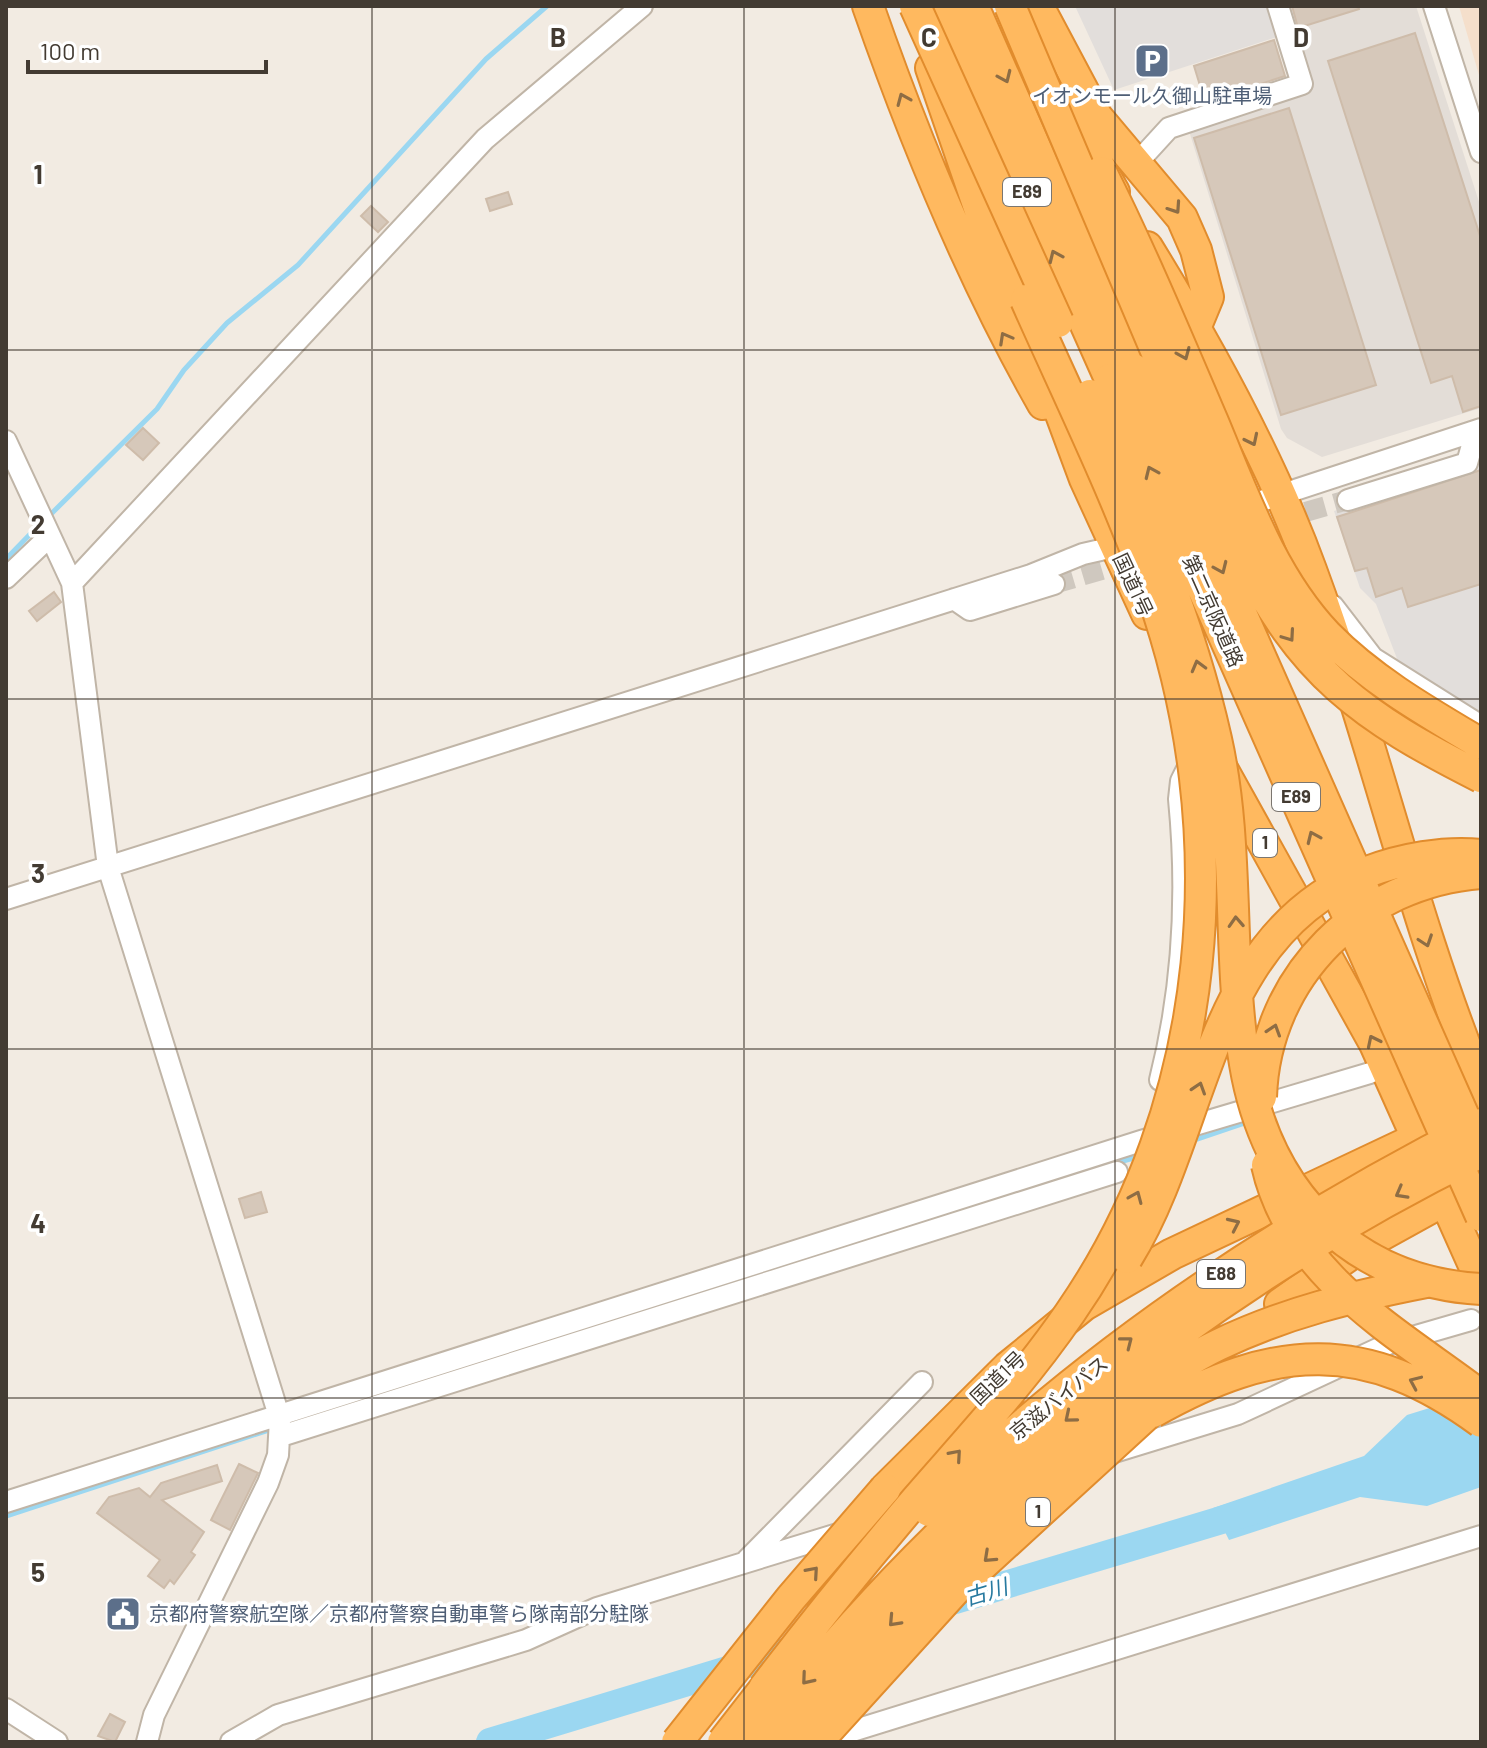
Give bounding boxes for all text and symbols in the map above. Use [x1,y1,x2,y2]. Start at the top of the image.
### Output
text: B [550,21,566,52]
text: C [921,21,937,52]
text: D [1293,21,1309,52]
scale bar [28,24,266,74]
text: 100 m [40,36,100,65]
parking icon: イオンモール久御山駐車場 [1133,42,1171,80]
one-way arrow [995,69,1011,84]
place label: イオンモール久御山駐車場 [1032,83,1272,107]
one-way arrow [896,93,913,107]
text: 1 [33,158,43,189]
road number: E89 [1003,178,1051,206]
one-way arrow [1165,200,1180,214]
one-way arrow [1049,250,1065,264]
one-way arrow [1000,332,1015,346]
one-way arrow [1174,346,1190,360]
one-way arrow [1242,432,1258,446]
one-way arrow [1145,465,1161,480]
text: 2 [31,508,45,539]
street label: 国道1号 [1109,549,1159,620]
street label: 第二京阪道路 [1179,551,1249,670]
one-way arrow [1212,560,1228,574]
one-way arrow [1279,627,1294,641]
one-way arrow [1190,659,1207,673]
road number: E89 [1272,783,1320,811]
road number: 1 [1253,829,1277,857]
one-way arrow [1307,831,1323,845]
text: 3 [31,857,45,888]
one-way arrow [1228,915,1245,928]
one-way arrow [1417,933,1433,947]
one-way arrow [1264,1023,1280,1037]
one-way arrow [1367,1035,1383,1050]
one-way arrow [1190,1082,1206,1095]
one-way arrow [1395,1183,1410,1199]
one-way arrow [1126,1191,1142,1205]
text: 4 [30,1207,46,1238]
one-way arrow [1225,1218,1240,1234]
road number: E88 [1197,1260,1245,1288]
one-way arrow [1118,1337,1132,1352]
street label: 国道1号 [965,1345,1030,1409]
street label: 京滋バイパス [1004,1350,1112,1444]
one-way arrow [1408,1375,1423,1391]
one-way arrow [1065,1407,1080,1422]
one-way arrow [946,1450,961,1465]
road number: 1 [1026,1498,1050,1526]
one-way arrow [984,1548,998,1563]
text: 5 [31,1556,45,1587]
one-way arrow [804,1567,818,1582]
water label: 古川 [961,1572,1012,1610]
public building icon: 京都府警察航空隊／京都府警察自動車警ら隊南部分駐隊 [104,1595,142,1633]
place label: 京都府警察航空隊／京都府警察自動車警ら隊南部分駐隊 [149,1601,649,1625]
one-way arrow [888,1612,903,1626]
one-way arrow [802,1670,817,1685]

